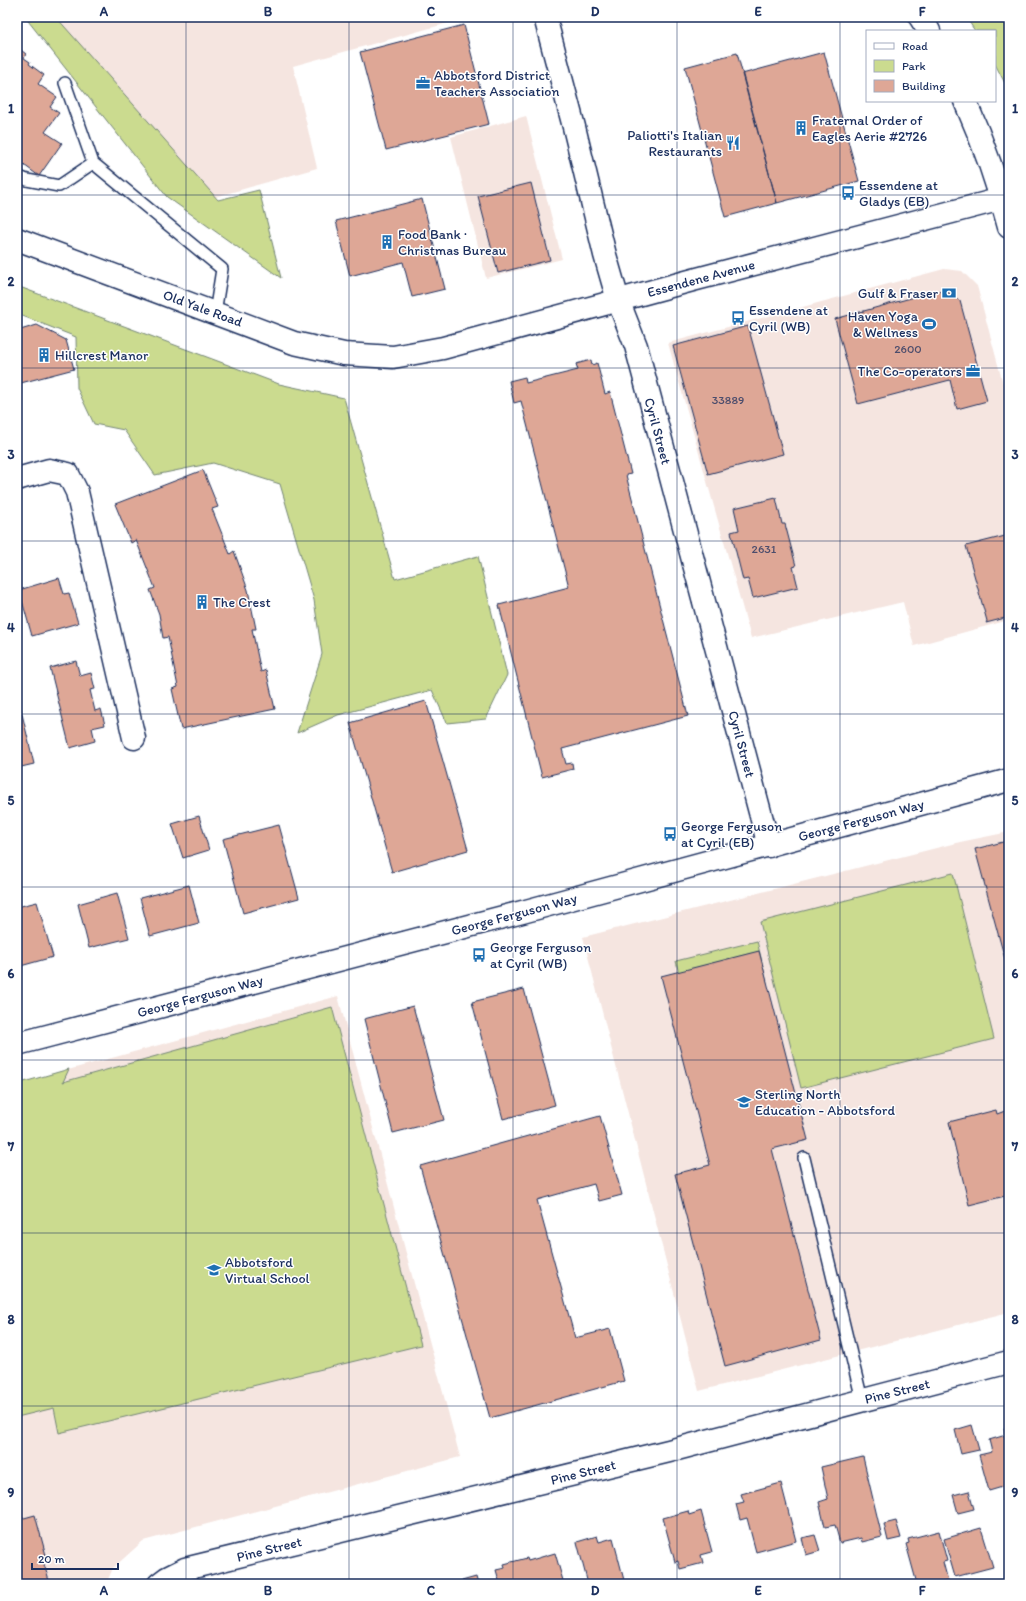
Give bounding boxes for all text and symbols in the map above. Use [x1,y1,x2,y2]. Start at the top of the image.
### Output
text: A [99,4,109,19]
text: B [264,4,273,19]
text: C [427,4,436,19]
text: D [591,4,600,19]
text: E [754,4,762,19]
text: F [919,4,926,19]
legend [866,30,996,102]
text: Road [902,39,928,53]
text: Park [902,59,926,73]
place label: Abbotsford District Teachers Association [434,67,559,100]
office icon: Abbotsford District Teachers Association [415,75,431,91]
text: Building [902,79,946,93]
text: 1 [8,101,14,116]
text: 1 [1012,101,1018,116]
place label: Fraternal Order of Eagles Aerie #2726 [812,112,927,145]
building icon: Fraternal Order of Eagles Aerie #2726 [793,120,809,136]
place label: Paliotti's Italian Restaurants [627,127,723,160]
restaurant icon: Paliotti's Italian Restaurants [725,135,741,151]
place label: Essendene at Gladys (EB) [859,177,938,210]
bus stop icon: Essendene at Gladys (EB) [840,185,856,201]
place label: Food Bank · Christmas Bureau [398,226,507,259]
building icon: Food Bank · Christmas Bureau [379,234,395,250]
street label: Essendene Avenue [645,256,757,301]
text: 2 [8,274,15,289]
text: 2 [1012,274,1019,289]
place label: Gulf & Fraser [858,285,939,302]
bank icon: Gulf & Fraser [941,285,957,301]
street label: Old Yale Road [161,286,245,331]
place label: Essendene at Cyril (WB) [749,302,828,335]
place label: Haven Yoga & Wellness [848,308,919,341]
bus stop icon: Essendene at Cyril (WB) [730,310,746,326]
sports icon: Haven Yoga & Wellness [921,316,937,332]
house number: 2600 [894,342,922,356]
building icon: Hillcrest Manor [36,347,52,363]
place label: Hillcrest Manor [55,347,149,364]
place label: The Co-operators [858,363,962,380]
office icon: The Co-operators [965,363,981,379]
house number: 33889 [712,393,744,407]
street label: Cyril Street [640,396,675,466]
text: 3 [7,447,15,462]
text: 3 [1011,447,1019,462]
house number: 2631 [752,542,777,556]
building icon: The Crest [194,594,210,610]
place label: The Crest [213,594,271,611]
text: 4 [7,620,15,635]
text: 4 [1011,620,1019,635]
street label: Cyril Street [724,709,759,779]
text: 5 [8,793,15,808]
text: 5 [1012,793,1019,808]
street label: George Ferguson Way [796,795,926,845]
place label: George Ferguson at Cyril (EB) [681,818,782,851]
bus stop icon: George Ferguson at Cyril (EB) [662,826,678,842]
street label: George Ferguson Way [449,889,579,939]
place label: George Ferguson at Cyril (WB) [490,939,591,972]
bus stop icon: George Ferguson at Cyril (WB) [471,947,487,963]
text: 6 [8,966,15,981]
text: 6 [1012,966,1019,981]
street label: George Ferguson Way [135,971,265,1021]
place label: Sterling North Education - Abbotsford [755,1086,895,1119]
school or university icon: Sterling North Education - Abbotsford [736,1094,752,1110]
text: 7 [7,1139,15,1154]
text: 7 [1011,1139,1019,1154]
place label: Abbotsford Virtual School [225,1254,310,1287]
school or university icon: Abbotsford Virtual School [206,1262,222,1278]
text: 8 [7,1312,15,1327]
text: 8 [1011,1312,1019,1327]
street label: Pine Street [863,1375,932,1408]
street label: Pine Street [549,1456,618,1489]
text: 9 [8,1485,15,1500]
text: 9 [1012,1485,1019,1500]
street label: Pine Street [235,1533,304,1566]
scale bar [32,1545,118,1571]
text: 20 m [38,1552,65,1566]
text: A [99,1583,109,1598]
text: B [264,1583,273,1598]
text: C [427,1583,436,1598]
text: D [591,1583,600,1598]
text: E [754,1583,762,1598]
text: F [919,1583,926,1598]

